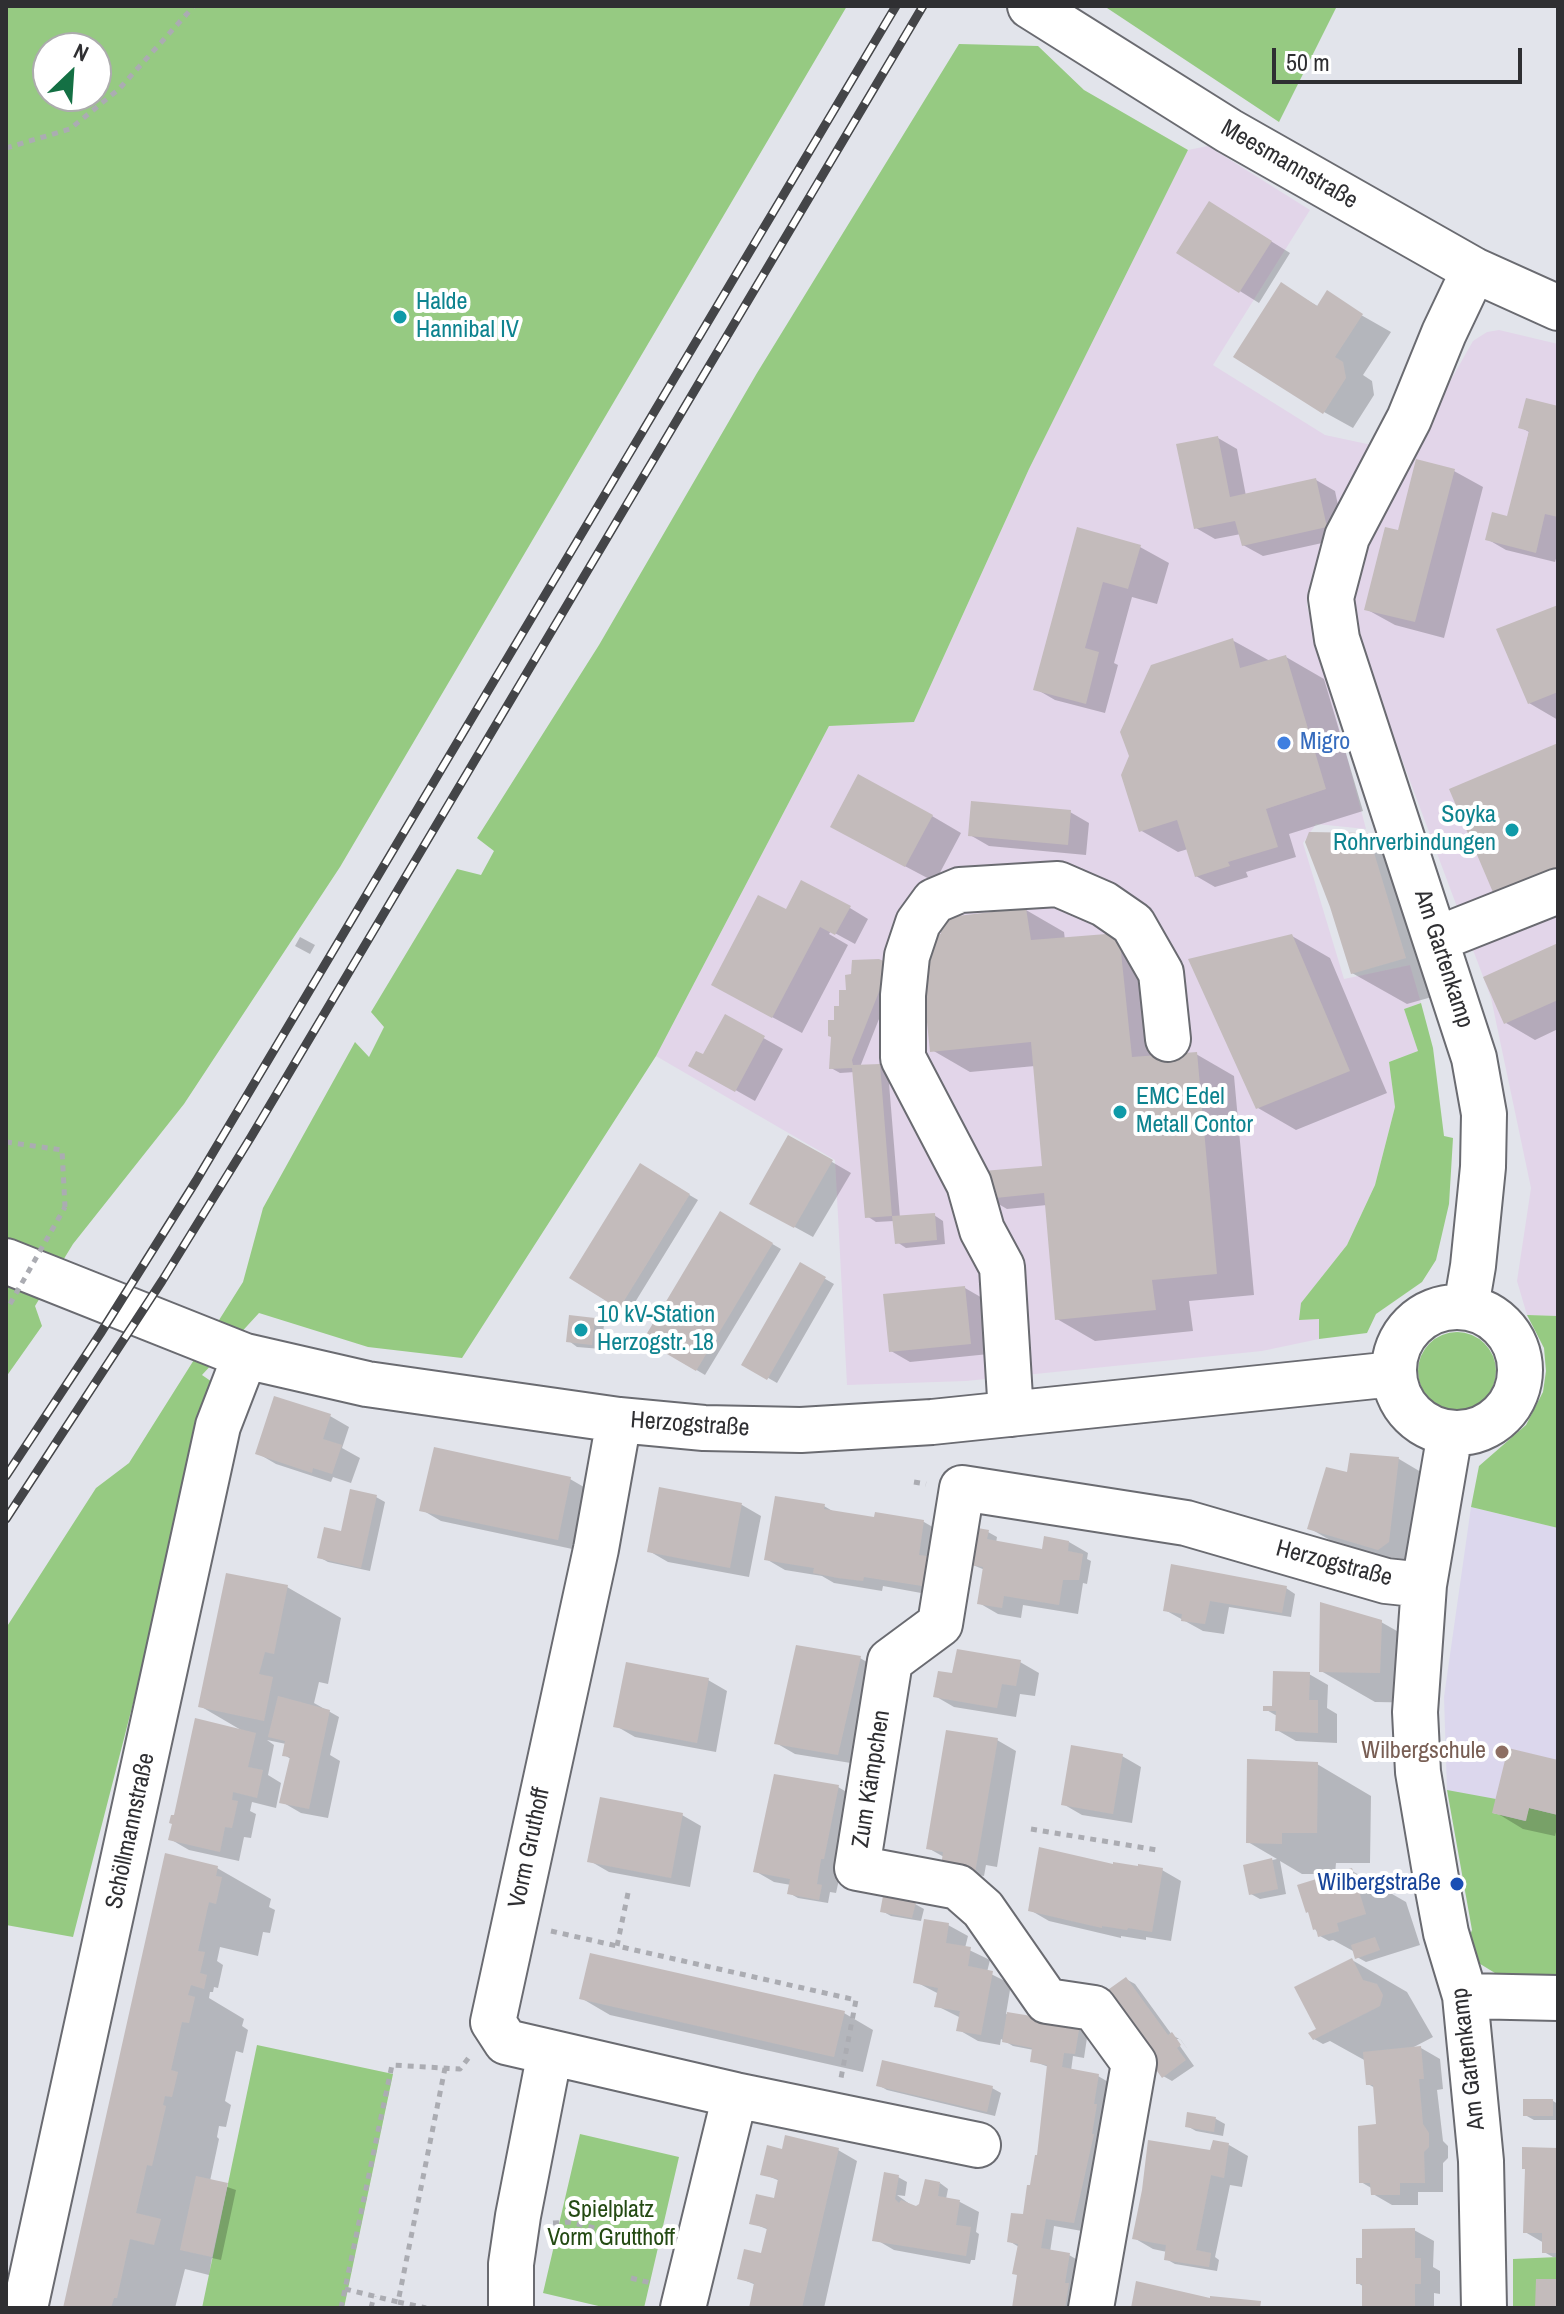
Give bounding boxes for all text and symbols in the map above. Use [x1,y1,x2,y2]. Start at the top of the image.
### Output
north arrow [32,32,112,112]
scale bar [1276,32,1526,82]
text: N [69,36,94,68]
text: 50 m [1286,46,1330,78]
street label: Meesmannstraße [1215,114,1363,216]
place label: Halde Hannibal IV [416,289,519,345]
marker: Halde Hannibal IV [391,308,409,326]
place label: Migro [1300,729,1350,757]
marker: Migro [1275,734,1293,752]
place label: Soyka Rohrverbindungen [1333,802,1496,858]
marker: Soyka Rohrverbindungen [1503,821,1521,839]
street label: Am Gartenkamp [1407,886,1479,1032]
place label: EMC Edel Metall Contor [1136,1084,1253,1140]
marker: EMC Edel Metall Contor [1111,1103,1129,1121]
place label: 10 kV-Station Herzogstr. 18 [597,1302,715,1358]
marker: 10 kV-Station Herzogstr. 18 [572,1321,590,1339]
street label: Herzogstraße [630,1406,750,1444]
street label: Herzogstraße [1273,1535,1395,1593]
street label: Zum Kämpchen [847,1708,897,1850]
place label: Wilbergschule [1361,1738,1486,1766]
marker: Wilbergschule [1493,1743,1511,1761]
street label: Schöllmannstraße [100,1750,162,1912]
street label: Vorm Gruthoff [503,1785,557,1911]
place label: Wilbergstraße [1317,1870,1441,1898]
marker: Wilbergstraße [1448,1875,1466,1893]
street label: Am Gartenkamp [1446,1986,1492,2132]
park label: Spielplatz Vorm Grutthoff [547,2197,675,2253]

